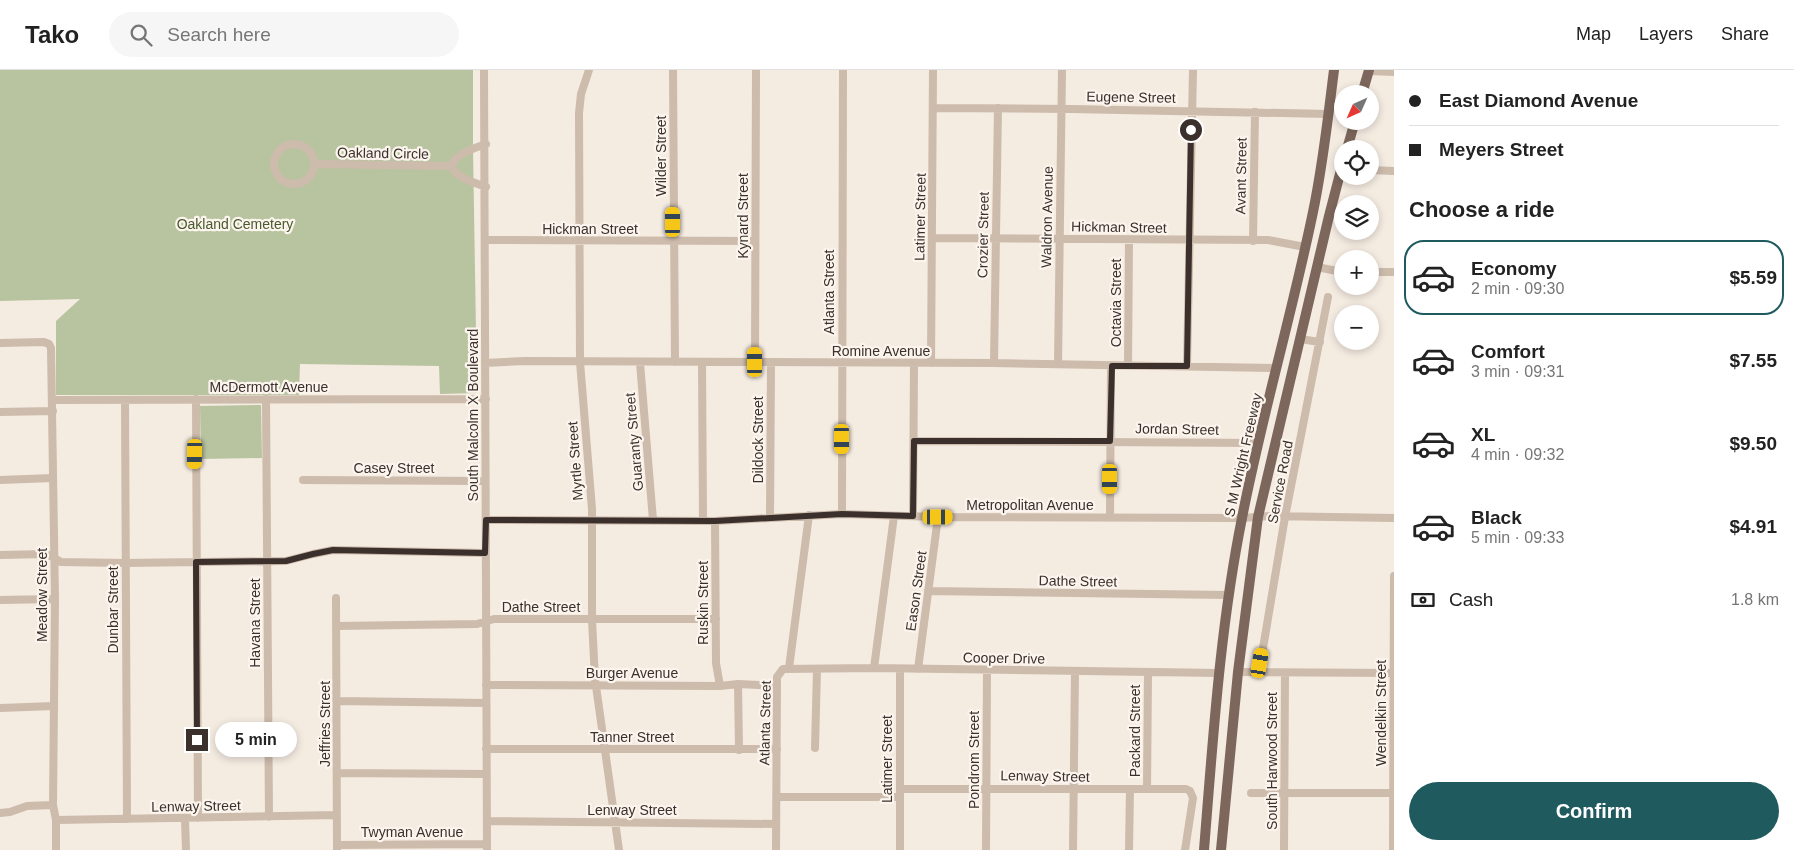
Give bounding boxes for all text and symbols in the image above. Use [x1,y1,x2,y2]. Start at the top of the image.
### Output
search box [109,12,459,57]
text: Tako [25,21,79,48]
icon: search [127,21,155,49]
text: Search here [167,24,271,45]
text: Map [1576,24,1611,44]
text: Layers [1639,24,1693,44]
text: Share [1721,24,1769,44]
north arrow [1334,85,1379,130]
map controls [1334,85,1379,350]
street label: Eugene Street [1086,88,1176,106]
text: East Diamond Avenue [1439,90,1638,111]
street label: Wilder Street [653,115,669,196]
route start [1180,119,1202,141]
street label: Avant Street [1232,137,1250,215]
text: Meyers Street [1439,139,1564,160]
button: locate [1334,140,1379,185]
street label: Oakland Circle [337,144,429,162]
street label: Waldron Avenue [1038,166,1056,268]
street label: Kynard Street [735,173,751,259]
street label: Latimer Street [911,173,929,261]
street label: Crozier Street [974,192,992,278]
button: layers [1334,195,1379,240]
text: Choose a ride [1409,197,1554,222]
car [665,207,680,237]
park label: Oakland Cemetery [177,216,293,232]
street label: Hickman Street [1071,218,1167,236]
street label: Hickman Street [542,221,638,237]
street label: Atlanta Street [821,249,837,334]
button: + [1334,250,1379,295]
icon: car [1411,255,1456,300]
text: Economy [1471,258,1557,279]
street label: Octavia Street [1108,259,1124,347]
text: $5.59 [1729,267,1777,288]
text: 2 min · 09:30 [1471,280,1564,297]
button: − [1334,305,1379,350]
street label: South Malcolm X Boulevard [465,329,481,501]
icon: car [1411,338,1456,383]
text: Comfort [1471,341,1545,362]
street label: Romine Avenue [832,343,931,359]
car [747,347,762,377]
text: $7.55 [1729,350,1777,371]
text: 3 min · 09:31 [1471,363,1564,380]
street label: McDermott Avenue [210,379,329,395]
street label: Guaranty Street [622,392,646,492]
street label: S M Wright Freeway [1221,392,1265,518]
street label: Dildock Street [750,396,766,484]
street label: Jordan Street [1135,420,1219,438]
street label: Myrtle Street [564,421,586,501]
icon: car [1411,421,1456,466]
car [834,424,849,454]
text: XL [1471,424,1495,445]
text: $9.50 [1729,433,1777,454]
car [187,439,202,469]
street label: Service Road [1264,439,1296,525]
text: 4 min · 09:32 [1471,446,1564,463]
street label: Casey Street [354,460,435,476]
car [1102,464,1117,494]
street label: Metropolitan Avenue [966,497,1094,513]
icon: car [1411,504,1456,549]
text: Black [1471,507,1522,528]
car [923,510,953,525]
text: $4.91 [1729,516,1777,537]
text: 5 min · 09:33 [1471,529,1564,546]
street label: Meadow Street [34,548,50,642]
street label: Eason Street [902,550,930,632]
street label: Ruskin Street [695,561,711,645]
street label: Dunbar Street [105,566,121,654]
street label: Dathe Street [1039,572,1118,590]
street label: Havana Street [247,578,263,668]
icon: cash [1409,586,1437,614]
text: Cash [1449,589,1493,610]
text: 1.8 km [1731,591,1779,608]
street label: Dathe Street [502,599,580,615]
car [1250,647,1269,679]
street label: Cooper Drive [963,649,1046,667]
street label: Wendelkin Street [1373,660,1389,766]
street label: Burger Avenue [586,665,678,681]
street label: Atlanta Street [756,680,774,766]
street label: Jeffries Street [317,681,333,767]
street label: Packard Street [1127,685,1143,777]
street label: South Harwood Street [1264,692,1280,830]
street label: Pondrom Street [966,711,982,809]
street label: Latimer Street [879,715,895,803]
callout: 5 min [214,722,297,758]
route end [186,729,208,751]
street label: Tanner Street [590,729,674,745]
text: 5 min [235,731,277,748]
street label: Lenway Street [1000,767,1090,785]
button: Confirm [1409,782,1779,840]
street label: Lenway Street [151,797,241,815]
street label: Lenway Street [587,802,677,818]
street label: Twyman Avenue [361,824,463,840]

